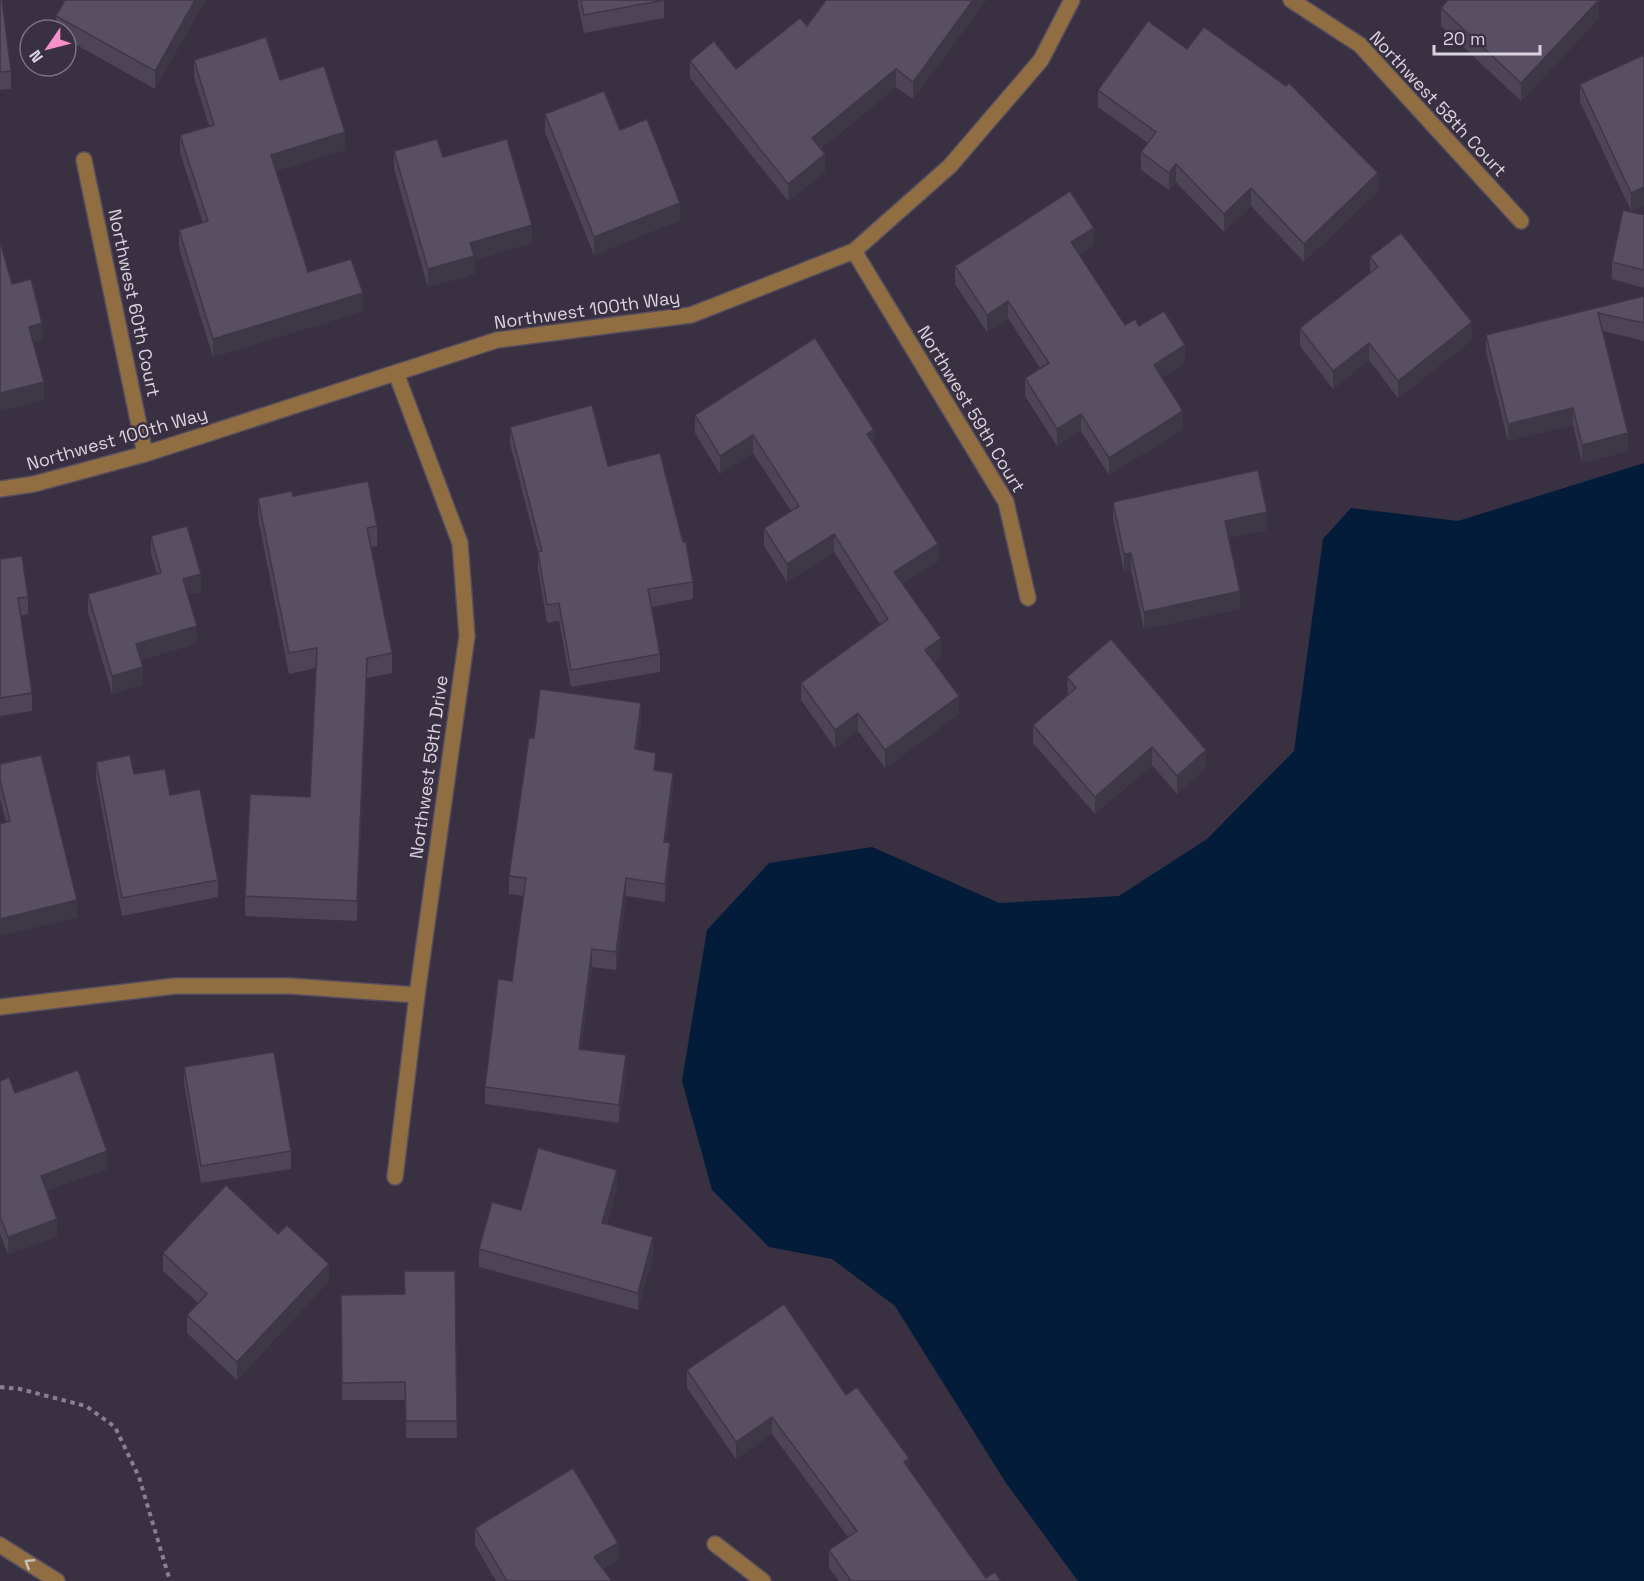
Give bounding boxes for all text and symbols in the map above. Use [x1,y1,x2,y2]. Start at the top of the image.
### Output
north arrow [18,18,78,78]
scale bar [1434,18,1540,56]
street label: Northwest 58th Court [1365,26,1512,181]
text: 20 m [1443,27,1486,50]
text: N [24,46,48,67]
street label: Northwest 60th Court [103,207,166,399]
street label: Northwest 100th Way [493,285,681,334]
street label: Northwest 59th Court [912,321,1030,496]
street label: Northwest 100th Way [24,402,210,475]
street label: Northwest 59th Drive [404,674,453,860]
one-way arrow [25,1559,36,1570]

